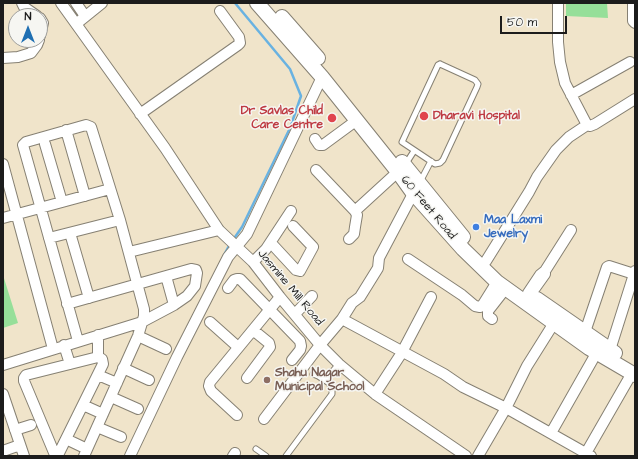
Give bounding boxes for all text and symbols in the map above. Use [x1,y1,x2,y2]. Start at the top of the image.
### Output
north arrow [8,8,48,48]
scale bar [502,8,569,34]
text: N [25,9,31,24]
text: 50 m [507,14,537,31]
place label: Dr Savlas Child Care Centre [241,104,323,132]
place label: Dharavi Hospital [433,109,520,123]
marker: Dharavi Hospital [418,110,430,122]
marker: Dr Savlas Child Care Centre [326,112,338,124]
street label: 60 Feet Road [397,173,459,243]
place label: Maa Laxmi Jewelry [484,213,542,241]
marker: Maa Laxmi Jewelry [471,222,481,232]
street label: Jasmine Mill Road [254,247,326,329]
place label: Shahu Nagar Municipal School [275,366,364,394]
marker: Shahu Nagar Municipal School [262,375,272,385]

